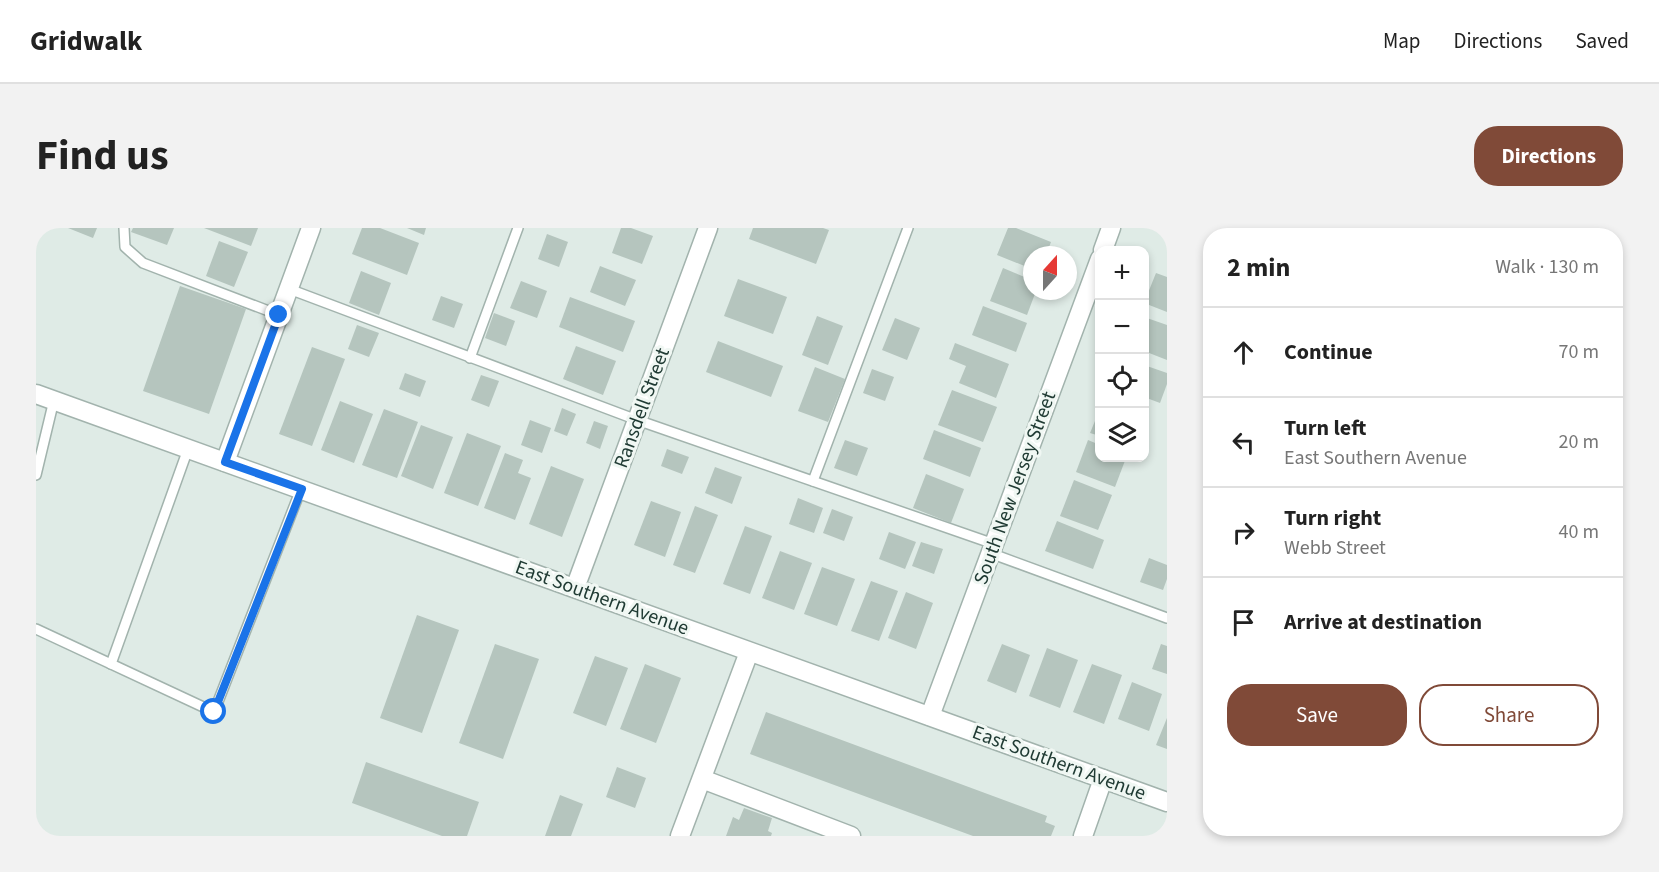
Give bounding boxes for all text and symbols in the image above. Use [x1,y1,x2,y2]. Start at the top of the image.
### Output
text: Gridwalk [30,21,142,61]
text: Map [1383,26,1421,56]
text: Directions [1454,26,1542,56]
text: Saved [1575,26,1629,56]
text: Find us [36,126,169,186]
button: Directions [1474,126,1623,186]
north arrow [1023,246,1077,300]
map controls [1095,246,1149,462]
button: + [1095,246,1149,300]
text: 2 min [1227,249,1290,286]
text: Walk · 130 m [1495,253,1599,281]
button: − [1095,300,1149,354]
route end [265,301,291,327]
icon: ahead [1227,336,1260,369]
text: Continue [1284,336,1373,368]
text: 70 m [1559,338,1599,366]
street label: Ransdell Street [607,344,677,472]
button: locate [1095,354,1149,408]
street label: South New Jersey Street [967,387,1063,588]
button: layers [1095,408,1149,462]
text: Turn left [1284,412,1366,444]
icon: left [1227,426,1260,459]
text: 20 m [1559,428,1599,456]
text: East Southern Avenue [1284,444,1467,472]
text: Turn right [1284,502,1381,534]
icon: right [1227,516,1260,549]
text: 40 m [1559,518,1599,546]
text: Webb Street [1284,534,1386,562]
street label: East Southern Avenue [511,554,693,642]
icon: arrive [1227,606,1260,639]
text: Arrive at destination [1284,606,1482,638]
button: Save [1227,684,1407,746]
button: Share [1419,684,1599,746]
route start [200,698,226,724]
street label: East Southern Avenue [968,719,1150,807]

